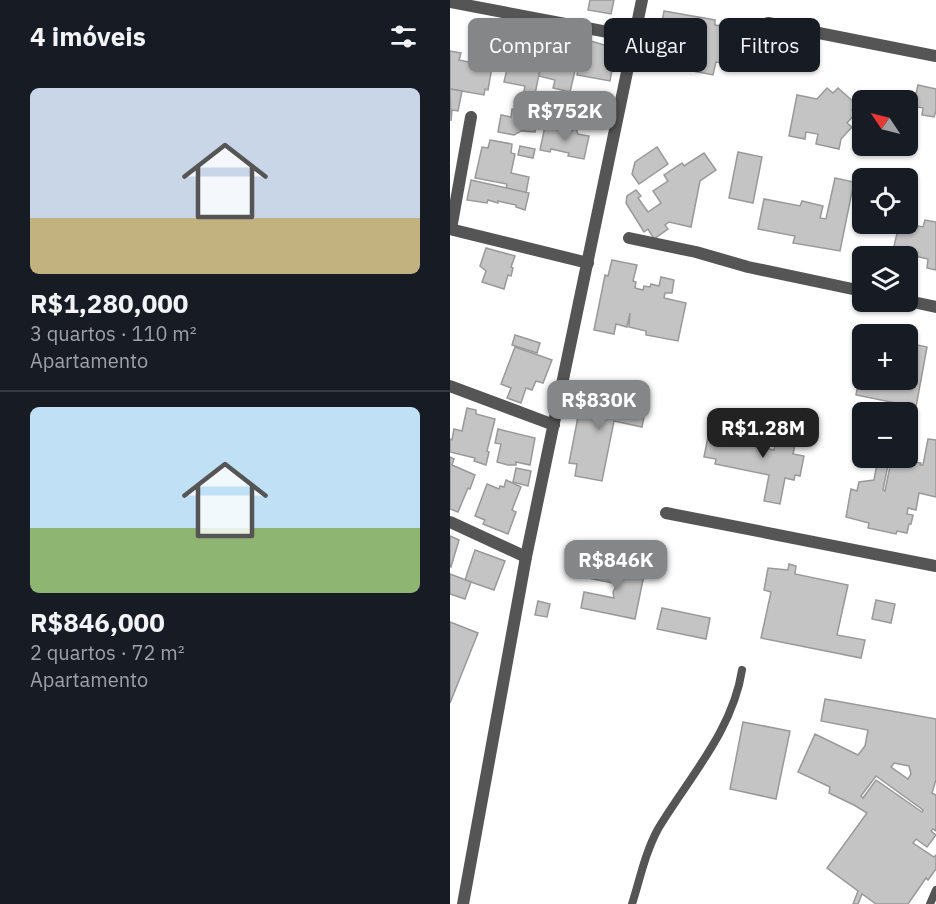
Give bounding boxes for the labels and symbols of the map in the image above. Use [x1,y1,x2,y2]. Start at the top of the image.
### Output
north arrow [852,90,918,156]
pin: R$752K [516,91,614,142]
pin: R$830K [550,380,648,431]
pin: R$1.28M [708,408,818,459]
pin: R$846K [567,540,665,591]

